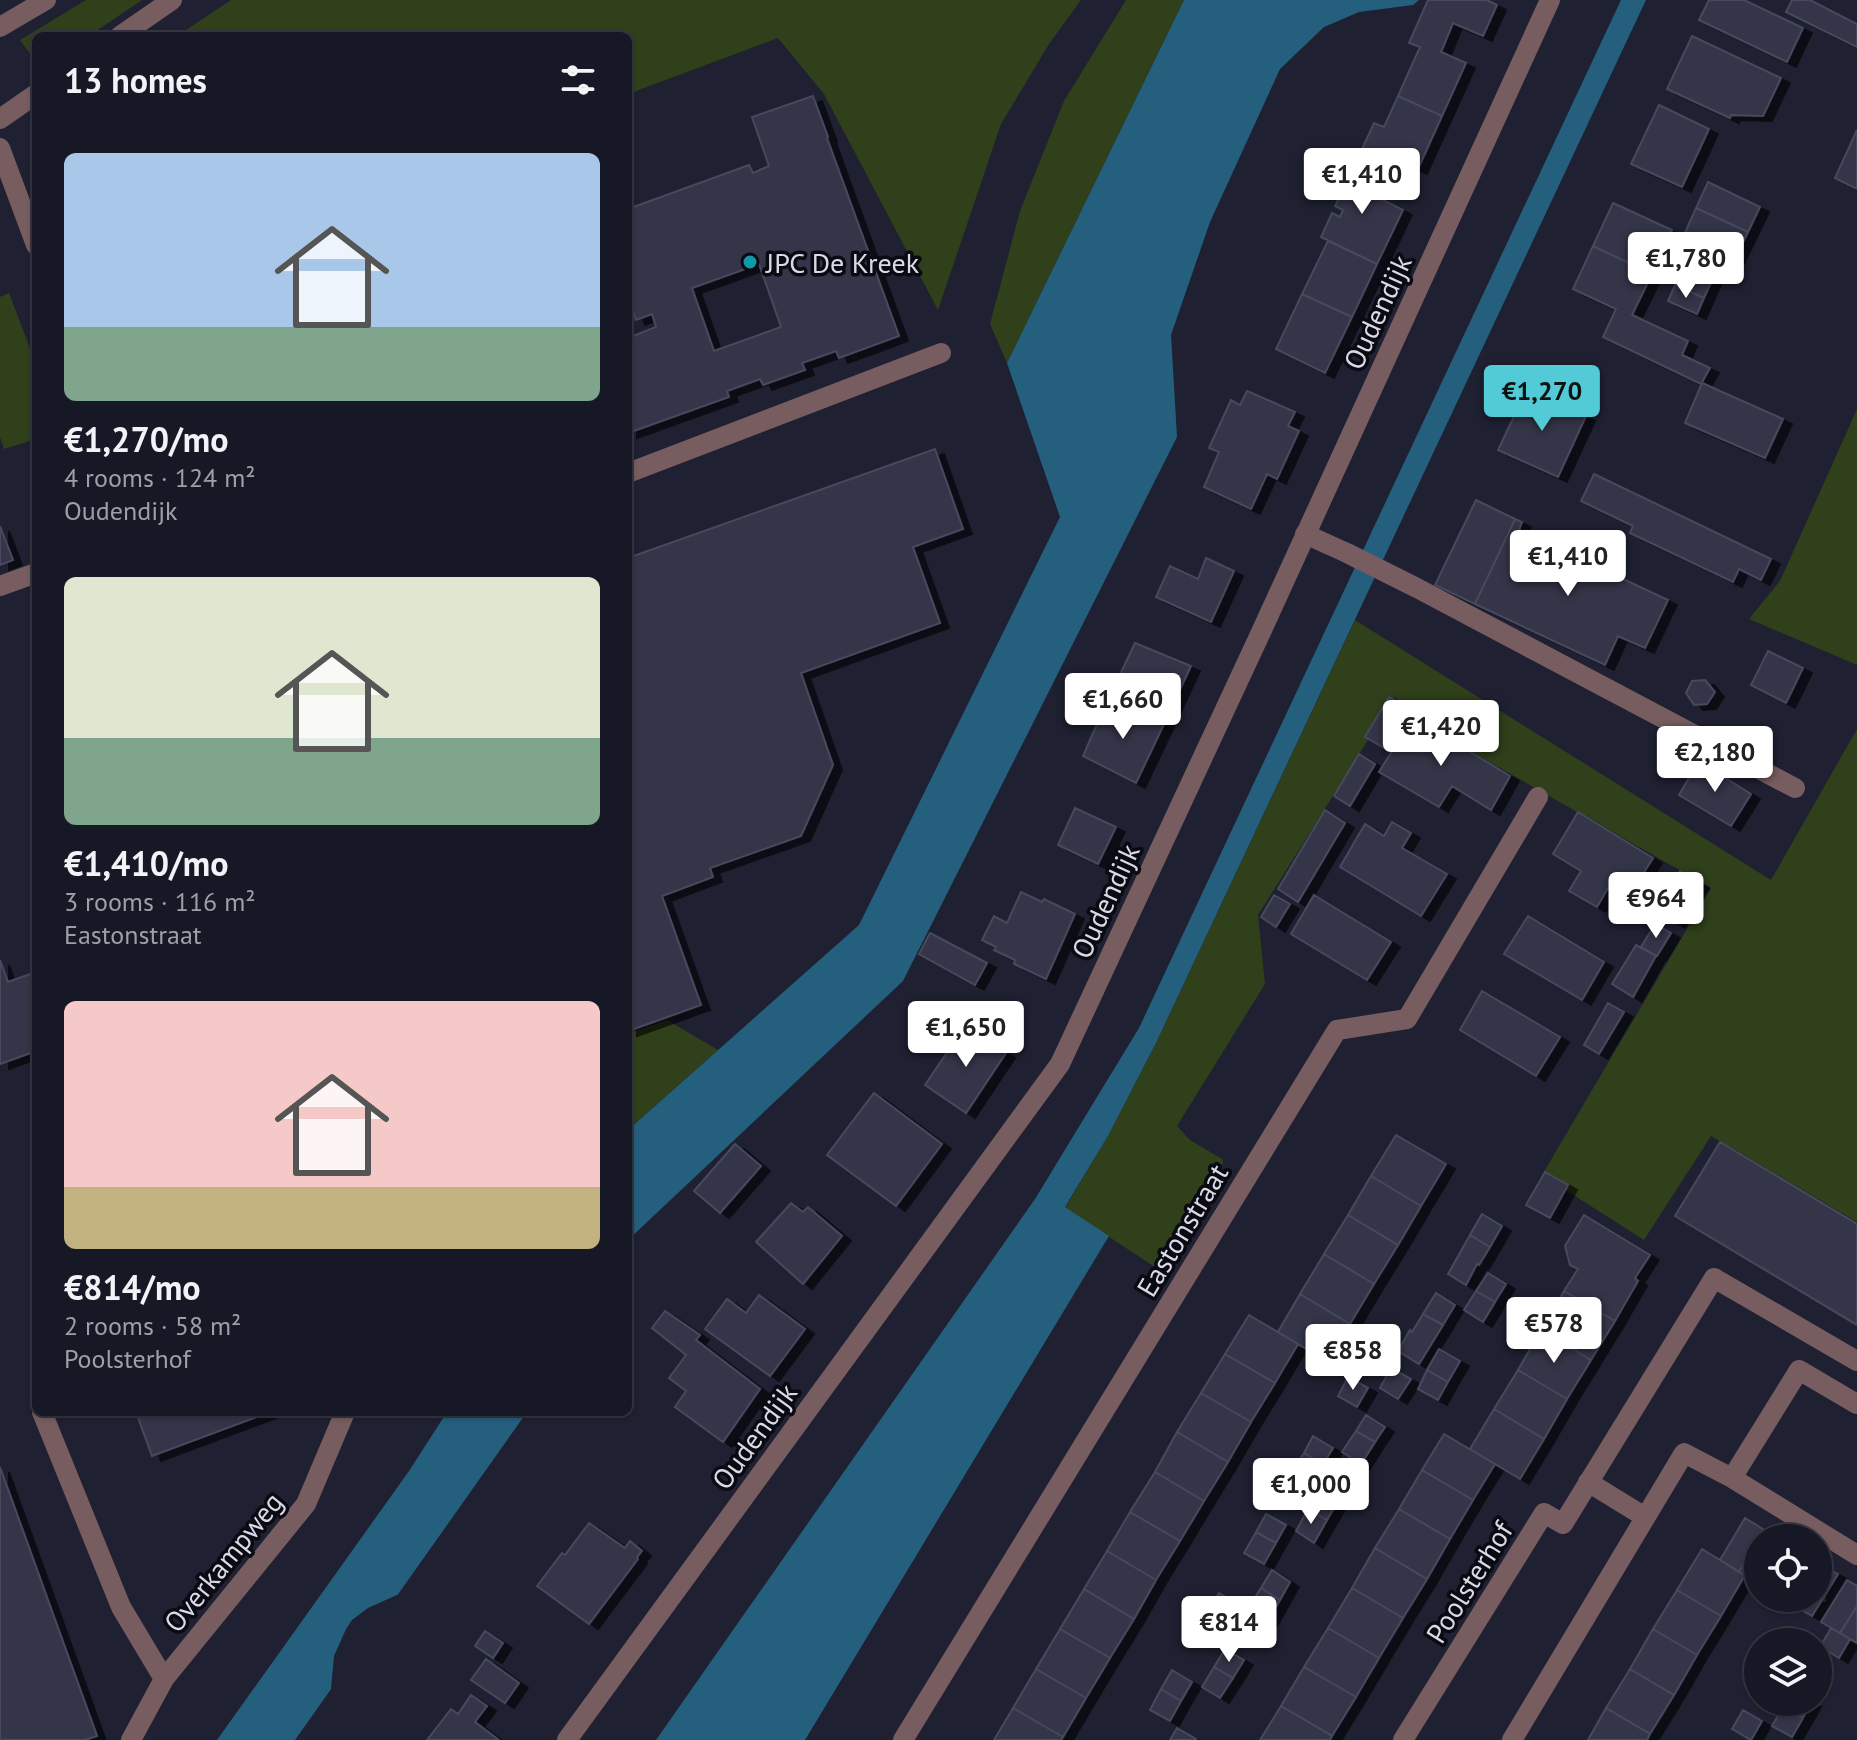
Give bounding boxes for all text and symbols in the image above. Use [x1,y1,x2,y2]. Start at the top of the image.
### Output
text: 13 homes [64,58,207,102]
icon: filters [556,58,600,102]
pin: €1,410 [1297,148,1427,216]
text: €1,410 [1322,157,1402,190]
icon: home [260,205,404,349]
pin: €1,780 [1621,232,1751,300]
text: €1,780 [1646,241,1726,274]
place label: JPC De Kreek [765,244,920,281]
street label: Oudendijk [1334,248,1420,375]
marker: JPC De Kreek [741,253,759,271]
pin: €1,270 [1477,365,1607,433]
text: €1,270 [1502,374,1582,407]
text: €1,270/mo [64,417,228,461]
text: 4 rooms · 124 m² [64,461,256,494]
text: Oudendijk [64,494,178,527]
pin: €1,410 [1503,530,1633,598]
text: €1,410 [1528,539,1608,572]
icon: home [260,629,404,773]
pin: €1,660 [1058,673,1188,741]
text: €1,660 [1083,682,1163,715]
pin: €1,420 [1376,700,1506,768]
text: €1,420 [1401,709,1481,742]
pin: €2,180 [1650,726,1780,794]
text: €2,180 [1675,735,1755,768]
street label: Oudendijk [1062,837,1148,964]
text: €1,410/mo [64,841,228,885]
pin: €964 [1609,872,1703,940]
text: €964 [1627,881,1685,914]
text: 3 rooms · 116 m² [64,885,256,918]
text: Eastonstraat [64,918,202,951]
pin: €1,650 [901,1001,1031,1069]
text: €1,650 [926,1010,1006,1043]
icon: home [260,1053,404,1197]
street label: Eastonstraat [1128,1156,1236,1303]
text: €814/mo [64,1265,201,1309]
pin: €578 [1507,1297,1601,1365]
text: €578 [1525,1306,1583,1339]
text: 2 rooms · 58 m² [64,1309,241,1342]
pin: €858 [1306,1324,1400,1392]
text: €858 [1324,1333,1382,1366]
text: Poolsterhof [64,1342,191,1375]
street label: Oudendijk [703,1375,805,1496]
pin: €1,000 [1246,1458,1376,1526]
text: €1,000 [1271,1467,1351,1500]
street label: Overkampweg [155,1484,291,1640]
street label: Poolsterhof [1417,1513,1521,1650]
map controls [1744,1524,1832,1716]
button: locate [1744,1524,1832,1612]
pin: €814 [1182,1596,1276,1664]
text: €814 [1200,1605,1258,1638]
button: layers [1744,1628,1832,1716]

